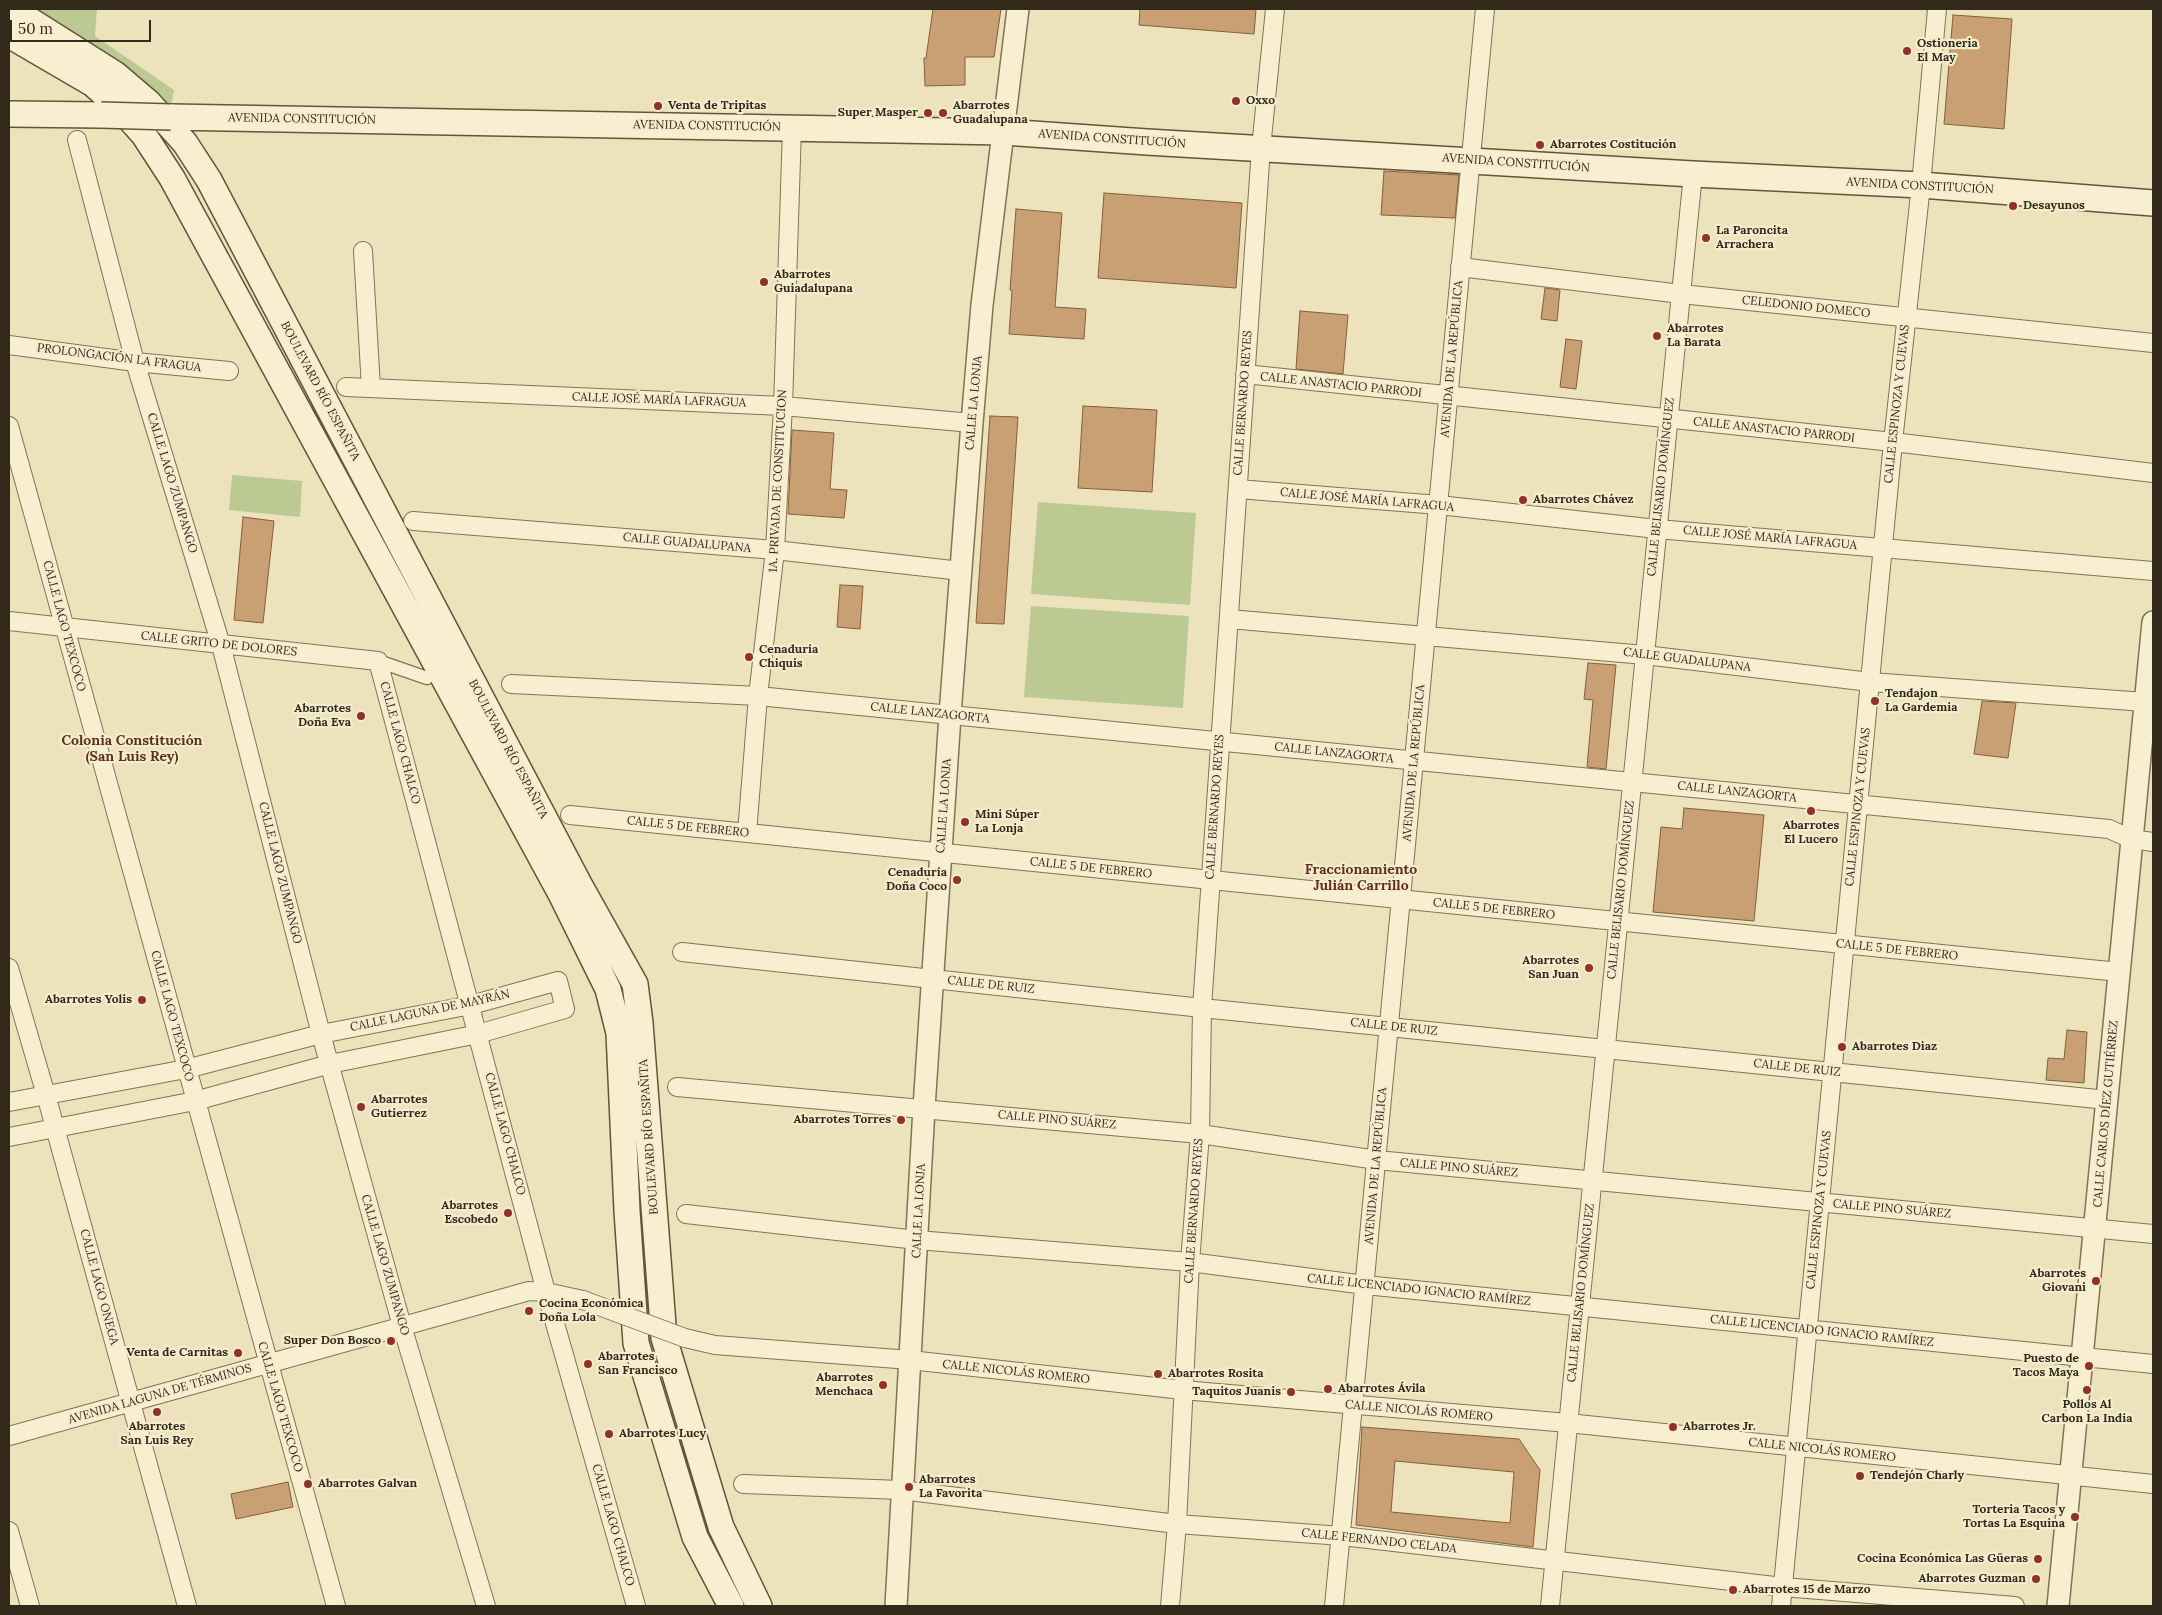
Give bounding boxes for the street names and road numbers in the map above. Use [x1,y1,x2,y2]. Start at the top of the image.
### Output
street label: AVENIDA CONSTITUCIÓN [228,111,376,127]
street label: AVENIDA CONSTITUCIÓN [633,118,781,134]
street label: AVENIDA CONSTITUCIÓN [1038,127,1186,151]
street label: AVENIDA CONSTITUCIÓN [1442,151,1590,175]
street label: AVENIDA CONSTITUCIÓN [1846,175,1994,197]
street label: AVENIDA DE LA REPÚBLICA [1438,280,1466,438]
street label: CELEDONIO DOMECO [1741,293,1871,321]
street label: BOULEVARD RÍO ESPAÑITA [277,319,363,463]
street label: CALLE ESPINOZA Y CUEVAS [1881,324,1913,484]
street label: CALLE BERNARDO REYES [1231,330,1255,476]
street label: PROLONGACIÓN LA FRAGUA [36,341,202,375]
street label: CALLE LA LONJA [963,355,985,451]
street label: CALLE ANASTACIO PARRODI [1259,369,1423,401]
street label: 1A. PRIVADA DE CONSTITUCION [766,389,790,573]
street label: CALLE JOSÉ MARÍA LAFRAGUA [572,390,746,410]
street label: CALLE BELISARIO DOMÍNGUEZ [1644,397,1678,577]
street label: CALLE LAGO ZUMPANGO [144,411,200,555]
street label: CALLE ANASTACIO PARRODI [1692,414,1856,446]
street label: CALLE JOSÉ MARÍA LAFRAGUA [1279,485,1455,515]
street label: CALLE JOSÉ MARÍA LAFRAGUA [1682,523,1858,553]
street label: CALLE GUADALUPANA [622,530,752,556]
street label: CALLE LAGO TEXCOCO [40,559,88,693]
street label: CALLE GRITO DE DOLORES [140,629,298,659]
street label: CALLE GUADALUPANA [1622,645,1752,675]
street label: BOULEVARD RÍO ESPAÑITA [465,677,551,821]
street label: CALLE LAGO CHALCO [377,680,423,806]
street label: AVENIDA DE LA REPÚBLICA [1400,684,1428,842]
street label: CALLE LANZAGORTA [870,700,990,726]
street label: CALLE ESPINOZA Y CUEVAS [1842,727,1874,887]
street label: CALLE BERNARDO REYES [1203,734,1227,880]
street label: CALLE LANZAGORTA [1274,740,1394,766]
street label: CALLE LA LONJA [934,758,954,854]
street label: CALLE LANZAGORTA [1677,779,1797,805]
street label: CALLE LAGO ZUMPANGO [255,800,305,946]
street label: CALLE BELISARIO DOMÍNGUEZ [1604,800,1638,980]
street label: CALLE 5 DE FEBRERO [626,813,750,841]
street label: CALLE 5 DE FEBRERO [1029,854,1153,882]
street label: CALLE 5 DE FEBRERO [1432,895,1556,923]
street label: CALLE 5 DE FEBRERO [1835,936,1959,964]
street label: CALLE LAGO TEXCOCO [148,949,196,1083]
street label: CALLE DE RUIZ [947,973,1035,997]
street label: CALLE LAGUNA DE MAYRÁN [349,987,511,1035]
street label: CALLE DE RUIZ [1350,1015,1438,1039]
street label: CALLE CARLOS DÍEZ GUTIÉRREZ [2091,1020,2121,1208]
street label: CALLE DE RUIZ [1753,1056,1841,1080]
street label: BOULEVARD RÍO ESPAÑITA [636,1059,662,1215]
street label: CALLE LAGO CHALCO [482,1071,528,1197]
street label: AVENIDA DE LA REPÚBLICA [1362,1087,1390,1245]
street label: CALLE PINO SUÁREZ [997,1108,1117,1132]
street label: CALLE ESPINOZA Y CUEVAS [1803,1130,1835,1290]
street label: CALLE BERNARDO REYES [1182,1138,1206,1284]
street label: CALLE PINO SUÁREZ [1399,1156,1519,1180]
street label: CALLE LA LONJA [909,1163,929,1259]
street label: CALLE LAGO ZUMPANGO [358,1193,412,1337]
street label: CALLE PINO SUÁREZ [1832,1197,1952,1221]
street label: CALLE BELISARIO DOMÍNGUEZ [1564,1203,1598,1383]
street label: CALLE LAGO ONEGA [77,1228,121,1346]
street label: CALLE LICENCIADO IGNACIO RAMÍREZ [1306,1271,1532,1309]
street label: CALLE LICENCIADO IGNACIO RAMÍREZ [1709,1312,1935,1350]
street label: CALLE LAGO TEXCOCO [254,1340,306,1474]
street label: CALLE NICOLÁS ROMERO [942,1357,1090,1387]
street label: AVENIDA LAGUNA DE TÉRMINOS [67,1361,253,1427]
street label: CALLE NICOLÁS ROMERO [1345,1397,1493,1425]
street label: CALLE NICOLÁS ROMERO [1748,1435,1896,1465]
street label: CALLE LAGO CHALCO [589,1462,637,1588]
street label: CALLE FERNANDO CELADA [1301,1526,1457,1556]

